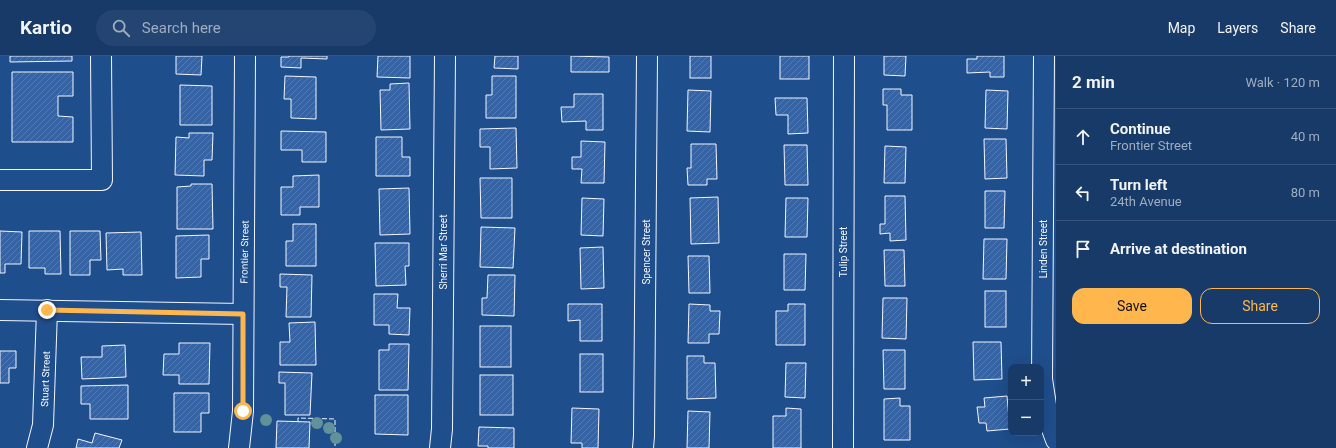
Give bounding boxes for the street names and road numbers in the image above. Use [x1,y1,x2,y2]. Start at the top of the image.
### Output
street label: Sherri Mar Street [438,215,449,289]
street label: Spencer Street [641,219,652,285]
street label: Frontier Street [238,220,251,284]
street label: Linden Street [1038,220,1049,278]
street label: Tulip Street [838,227,849,277]
street label: Stuart Street [39,351,52,407]

